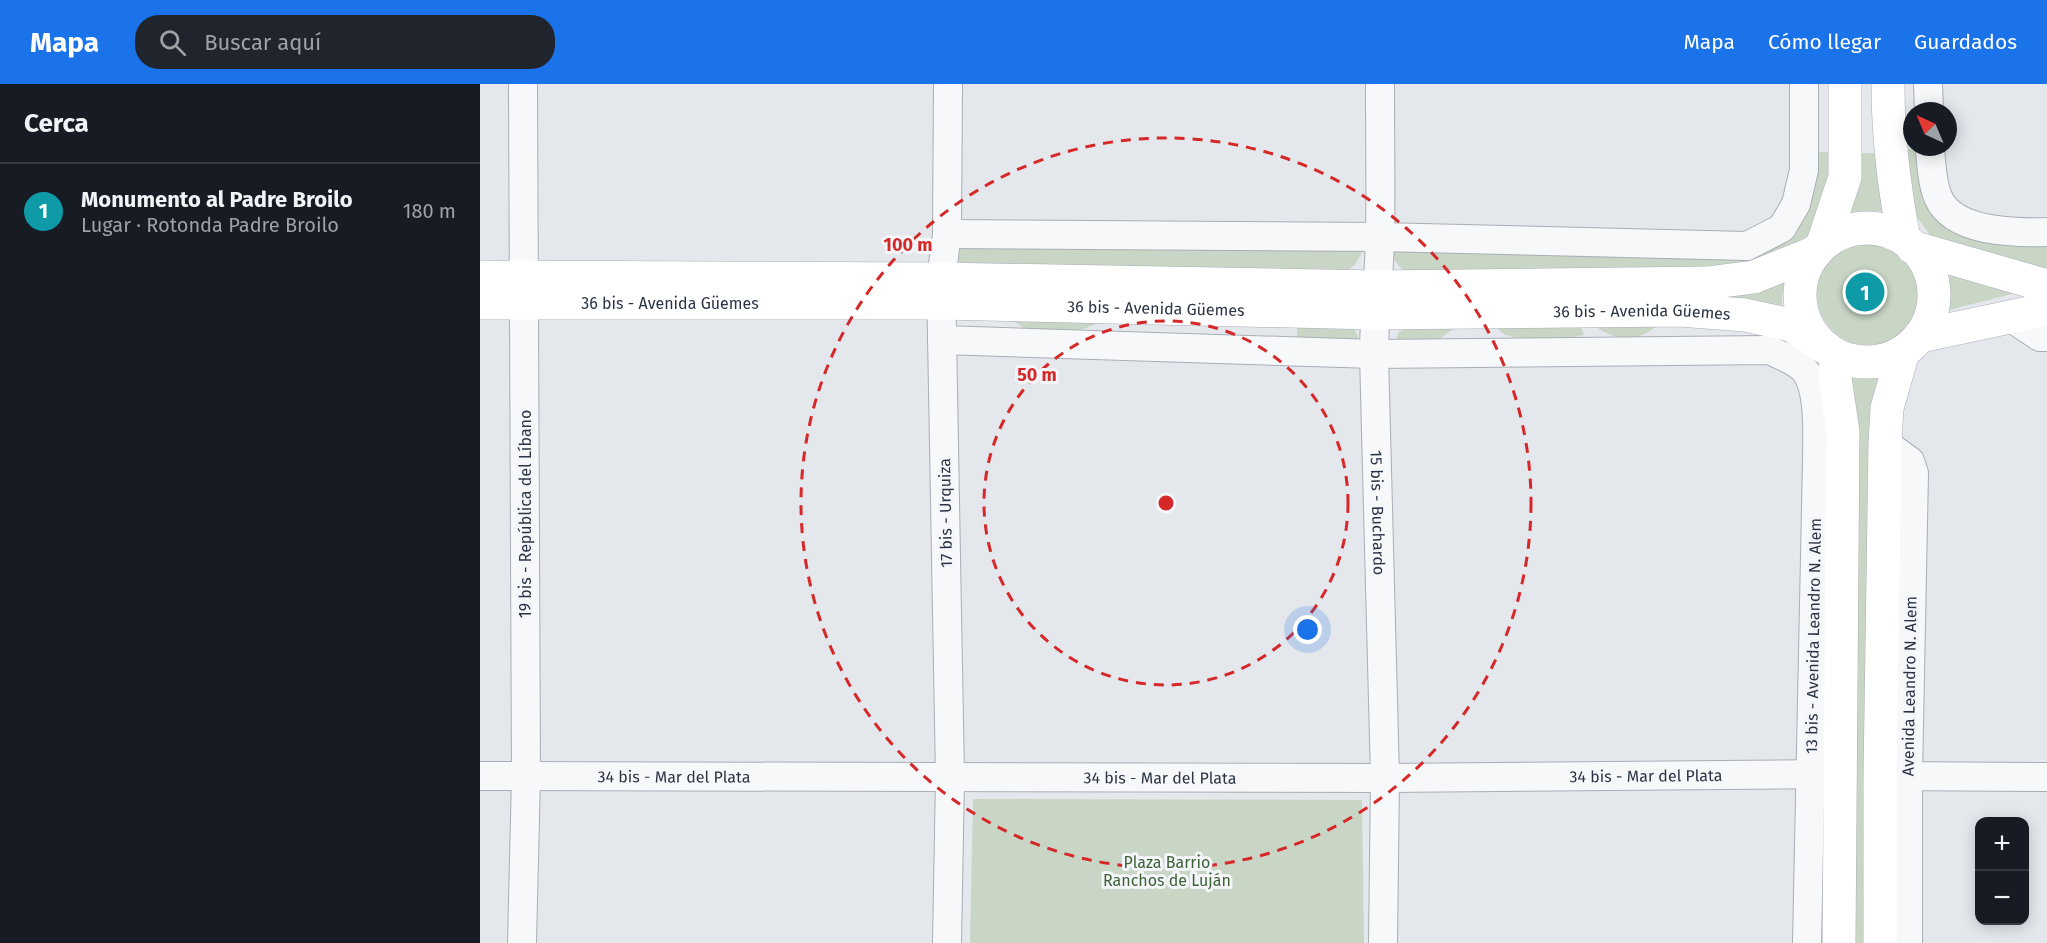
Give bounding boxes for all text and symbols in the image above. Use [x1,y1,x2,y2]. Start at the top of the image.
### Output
search box [135,15,555,69]
text: Mapa [30,26,99,59]
icon: search [156,26,189,59]
text: Buscar aquí [204,29,321,56]
text: Mapa [1683,29,1735,55]
text: Cómo llegar [1768,29,1881,55]
text: Guardados [1914,29,2017,55]
north arrow [1903,102,1957,156]
text: Cerca [24,108,89,139]
text: Monumento al Padre Broilo [81,186,352,213]
text: 1 [39,199,48,223]
text: 180 m [403,199,456,223]
text: Lugar · Rotonda Padre Broilo [81,213,339,237]
text: 100 m [884,234,932,256]
pin: 1 [1846,270,1884,314]
street label: 36 bis - Avenida Güemes [581,294,759,313]
street label: 36 bis - Avenida Güemes [1067,297,1245,320]
street label: 36 bis - Avenida Güemes [1553,301,1731,324]
text: 50 m [1017,364,1057,386]
street label: 19 bis - República del Líbano [516,410,535,618]
street label: 15 bis - Buchardo [1366,450,1389,576]
street label: 17 bis - Urquiza [935,458,956,568]
centre of rings [1156,493,1176,513]
street label: 13 bis - Avenida Leandro N. Alem [1802,518,1825,754]
street label: Avenida Leandro N. Alem [1898,596,1921,776]
your location [1293,615,1322,644]
street label: 34 bis - Mar del Plata [1569,766,1723,786]
street label: 34 bis - Mar del Plata [598,767,750,787]
street label: 34 bis - Mar del Plata [1084,768,1236,788]
map controls [1975,817,2029,925]
button: + [1975,817,2029,871]
park label: Plaza Barrio Ranchos de Luján [1103,853,1231,890]
button: − [1975,871,2029,925]

